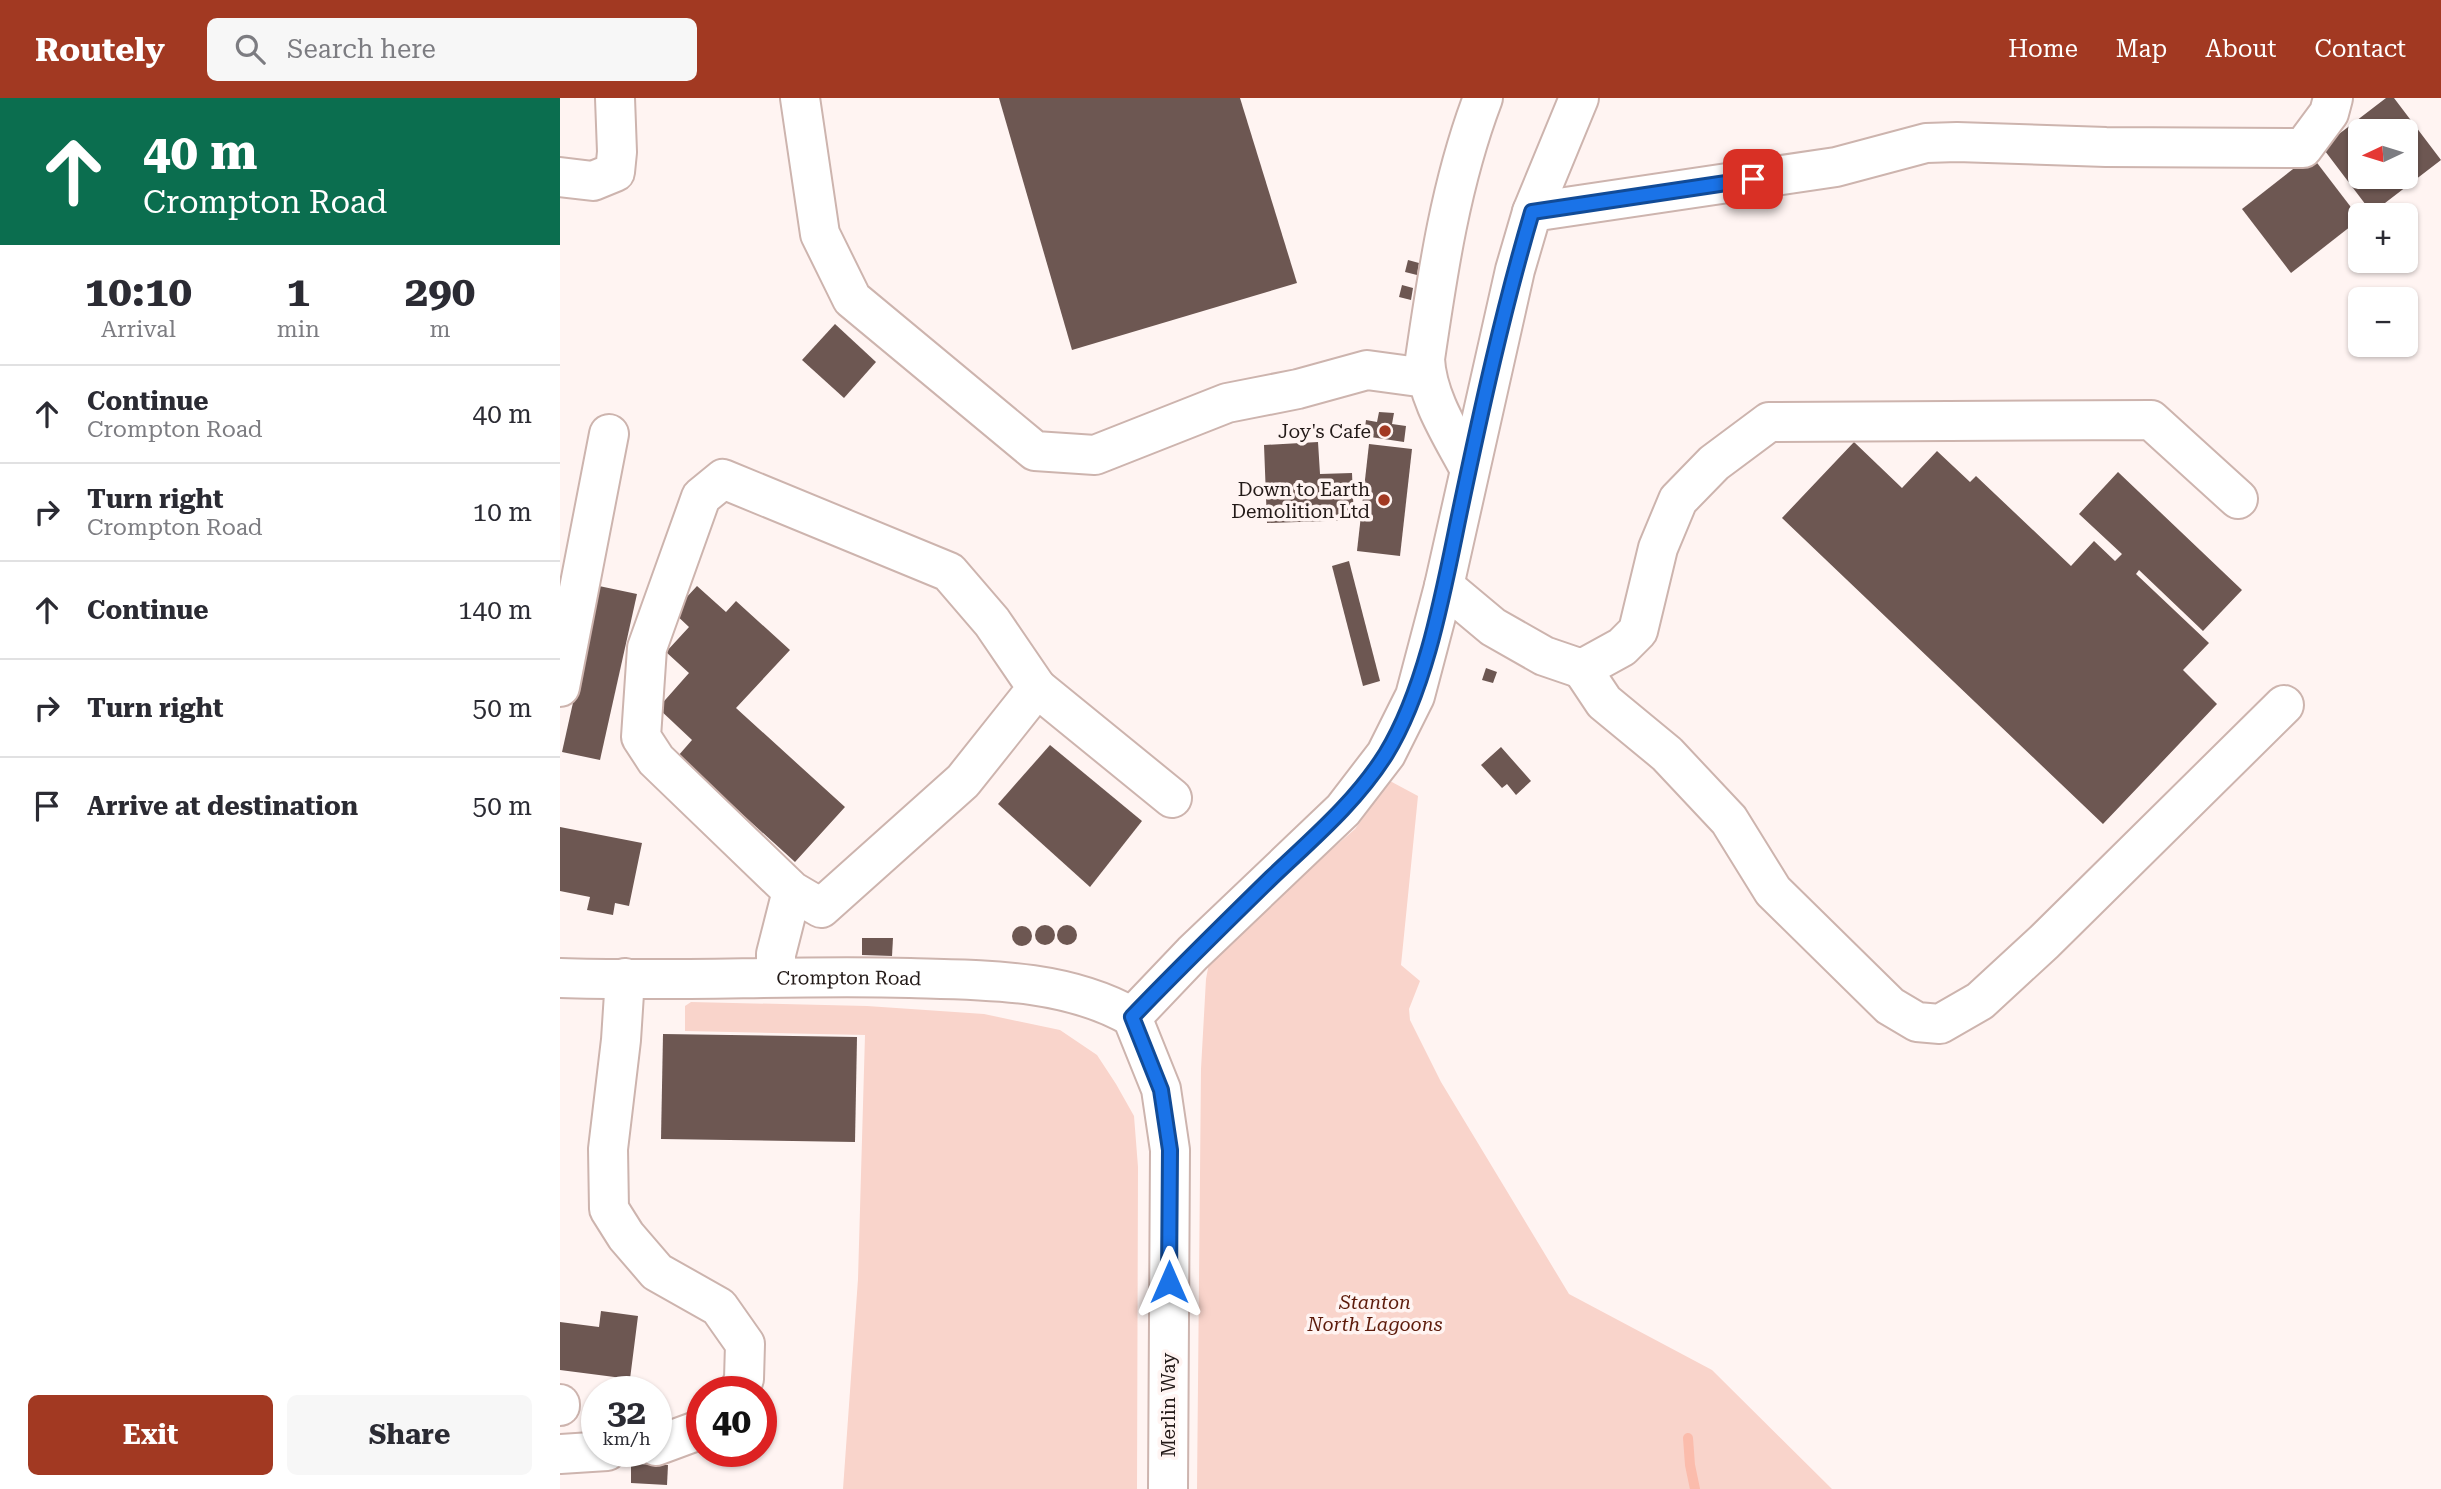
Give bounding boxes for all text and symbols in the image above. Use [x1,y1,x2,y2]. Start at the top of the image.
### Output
search box [207,18,697,81]
text: Routely [35,30,165,69]
icon: search [231,30,269,68]
text: Search here [287,34,436,64]
text: Home [2008,35,2078,63]
text: Map [2116,35,2167,63]
text: About [2205,35,2276,63]
text: Contact [2314,35,2406,63]
north arrow [2348,119,2418,189]
map controls [2348,119,2418,357]
text: 40 m [143,124,258,181]
icon: ahead [28,126,119,217]
pin [1723,149,1783,209]
icon: arrive [1734,160,1772,198]
text: Crompton Road [143,183,387,221]
button: + [2348,203,2418,273]
text: 10:10 [85,267,192,316]
text: 1 [287,267,310,316]
text: 290 [405,267,475,316]
button: − [2348,287,2418,357]
text: Arrival [101,316,176,343]
text: min [277,316,320,343]
text: m [429,316,450,343]
text: Continue [87,386,209,416]
icon: ahead [28,395,66,433]
text: 40 m [473,399,532,429]
text: Crompton Road [87,416,263,443]
place label: Joy's Cafe [1278,420,1371,443]
marker: Joy's Cafe [1377,423,1393,439]
place label: Down to Earth Demolition Ltd [1231,478,1370,523]
text: Turn right [87,484,223,514]
marker: Down to Earth Demolition Ltd [1376,492,1392,508]
icon: right [28,493,66,531]
text: 10 m [473,497,532,527]
text: Crompton Road [87,514,263,541]
icon: ahead [28,591,66,629]
text: Continue [87,595,209,625]
text: 140 m [458,595,532,625]
icon: right [28,689,66,727]
text: Turn right [87,693,223,723]
text: 50 m [473,693,532,723]
icon: arrive [28,787,66,825]
text: Arrive at destination [87,791,358,821]
text: 50 m [473,791,532,821]
street label: Crompton Road [776,966,922,990]
position arrow [1132,1245,1206,1319]
park label: Stanton North Lagoons [1307,1291,1443,1336]
street label: Merlin Way [1157,1352,1180,1457]
speed limit sign: 40 [686,1376,777,1467]
text: 32 [607,1392,646,1433]
button: Exit [28,1395,273,1475]
button: Share [287,1395,532,1475]
text: km/h [602,1428,651,1449]

